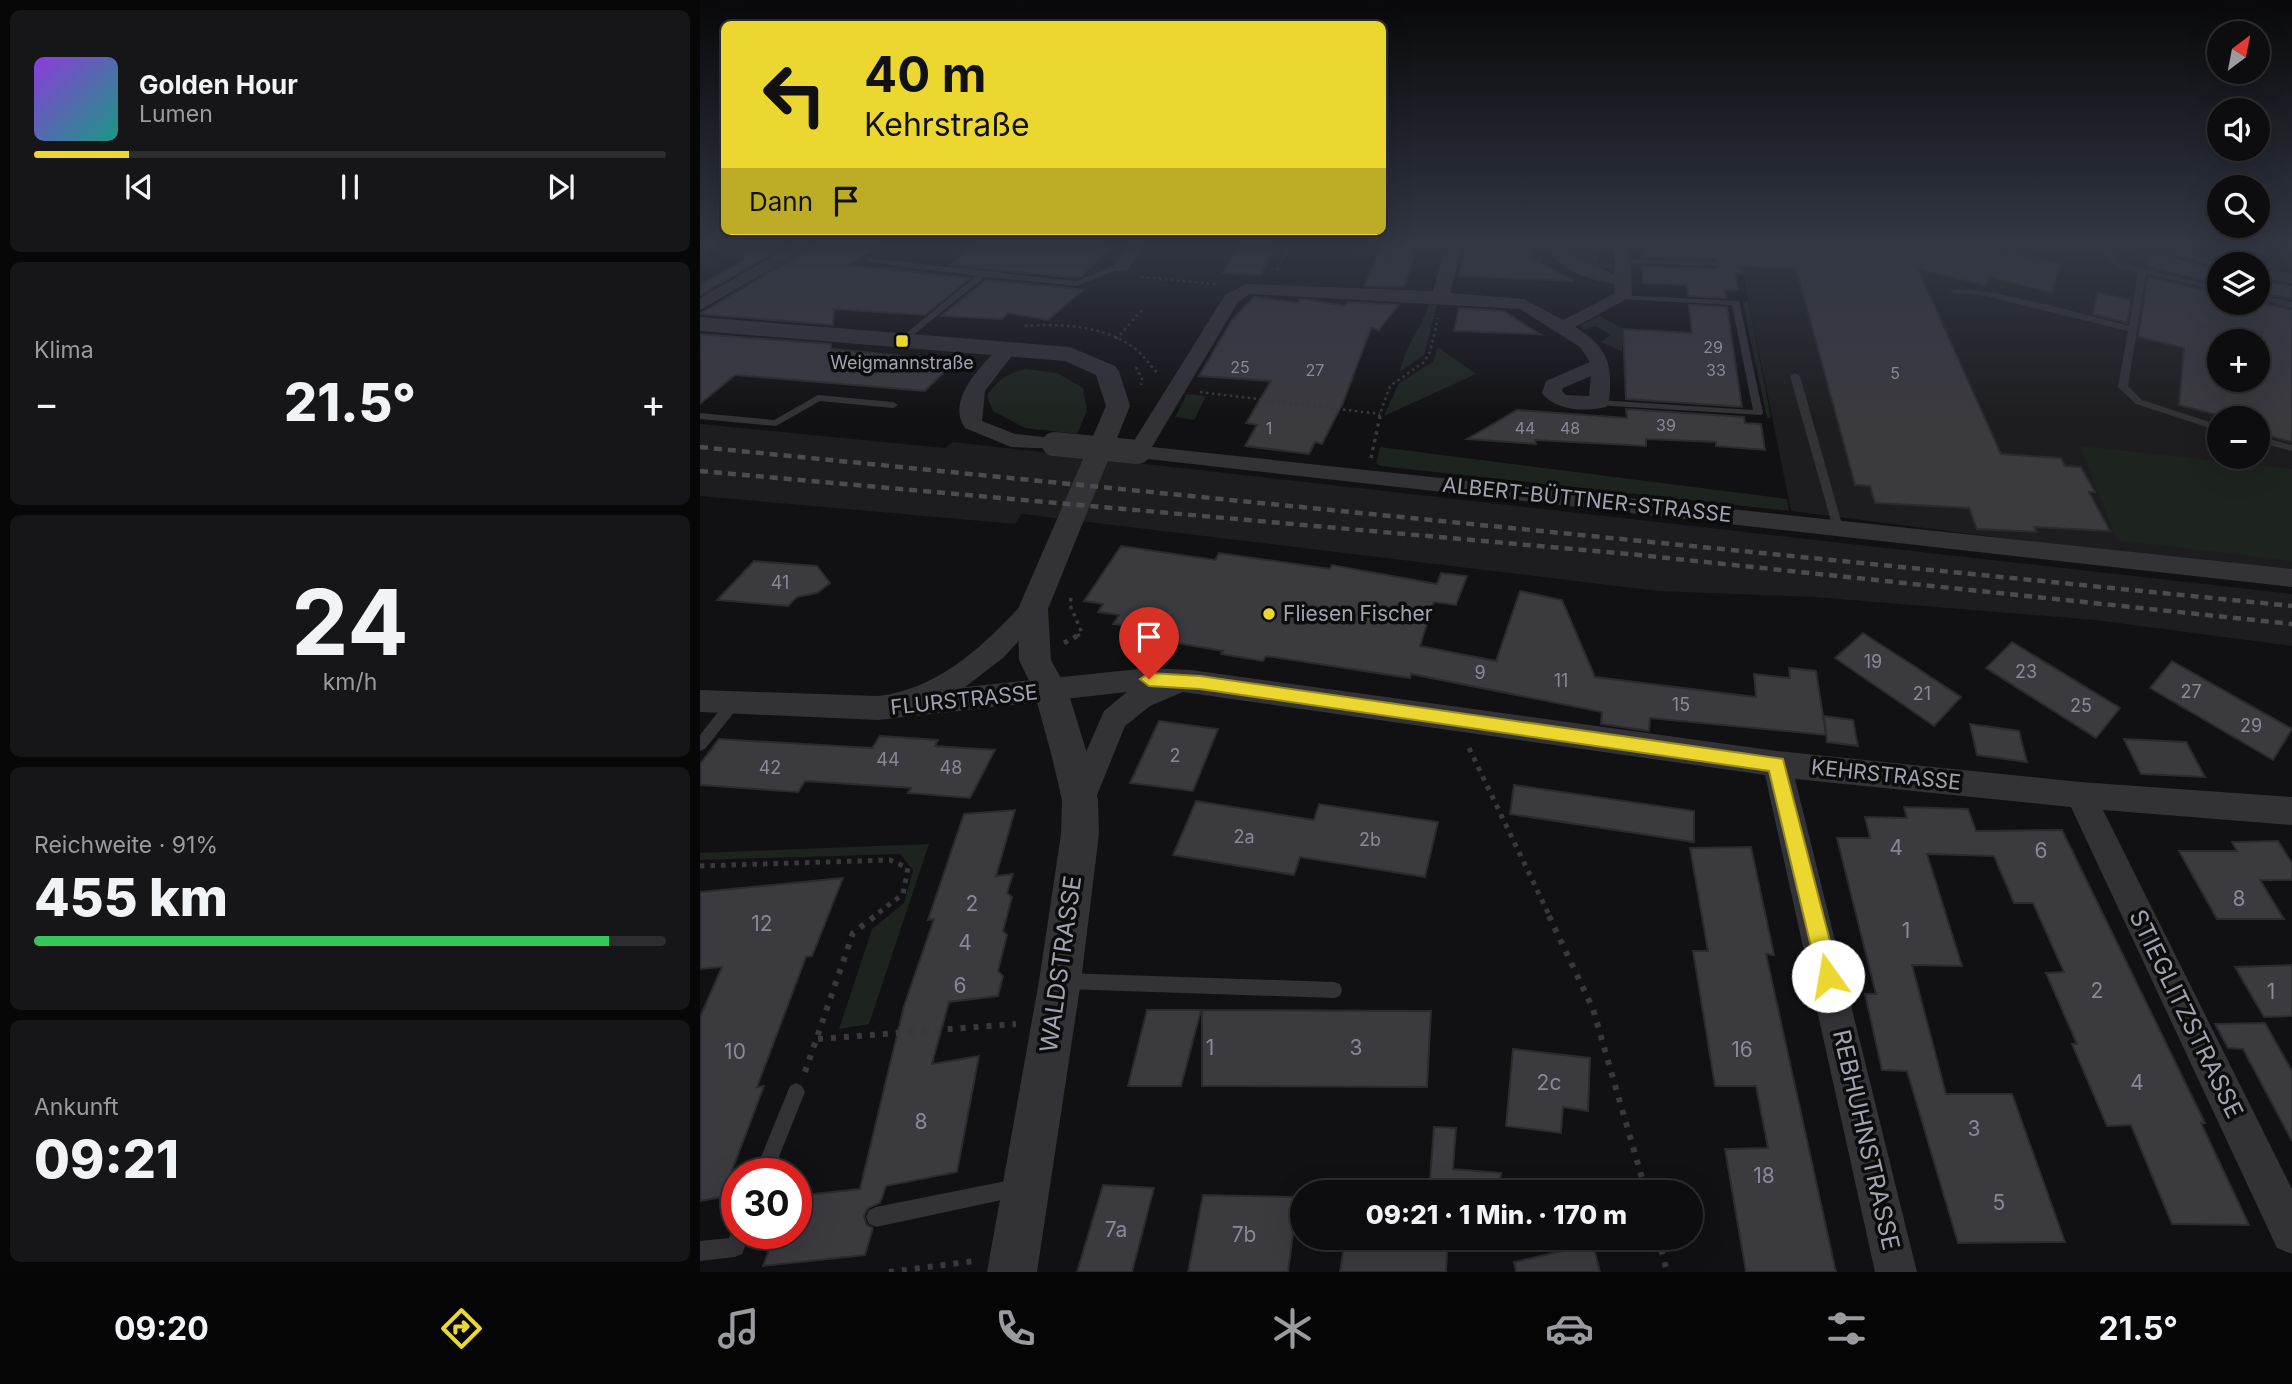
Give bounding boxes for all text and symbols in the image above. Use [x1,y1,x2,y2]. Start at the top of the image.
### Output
north arrow [2207,21,2270,84]
map controls [2207,21,2270,469]
text: 40 m [864,45,987,104]
icon: left [749,49,840,140]
text: Golden Hour [139,69,298,100]
button: sound [2207,98,2270,161]
text: Lumen [139,100,213,128]
text: Kehrstraße [864,105,1030,144]
icon: previous [120,168,158,206]
icon: pause [331,168,369,206]
icon: next [542,168,580,206]
button: search [2207,175,2270,238]
icon: arrive [827,182,865,220]
text: Dann [749,186,813,217]
button: layers [2207,252,2270,315]
button: + [2207,329,2270,392]
marker: Weigmannstraße [894,333,910,349]
text: Klima [34,336,94,364]
house number: 29 [1703,337,1723,357]
place label: Weigmannstraße [830,352,974,373]
house number: 25 [1230,357,1250,377]
house number: 27 [1306,360,1324,380]
house number: 33 [1706,360,1726,380]
house number: 5 [1890,363,1900,383]
text: 21.5° [284,371,416,434]
text: − [34,380,59,426]
text: + [641,380,666,426]
button: − [2207,406,2270,469]
house number: 39 [1656,415,1676,435]
house number: 1 [1266,418,1272,438]
house number: 44 [1515,418,1535,438]
house number: 48 [1560,418,1580,438]
street label: ALBERT-BÜTTNER-STRASSE [1441,471,1733,527]
text: 24 [291,567,409,677]
house number: 41 [771,572,789,593]
place label: Fliesen Fischer [1283,601,1433,626]
marker: Fliesen Fischer [1261,606,1277,622]
pin [1119,607,1179,679]
icon: arrive [1130,618,1168,656]
house number: 19 [1864,651,1882,672]
house number: 23 [2015,661,2037,682]
house number: 9 [1474,662,1486,683]
text: km/h [323,668,377,696]
house number: 11 [1554,670,1568,691]
street label: FLURSTRASSE [889,679,1039,720]
house number: 27 [2180,681,2202,702]
house number: 21 [1913,683,1931,704]
house number: 15 [1672,694,1690,715]
house number: 25 [2070,695,2092,716]
house number: 29 [2240,715,2262,736]
house number: 2 [1170,745,1180,766]
house number: 44 [876,749,900,770]
street label: KEHRSTRASSE [1810,754,1962,795]
house number: 42 [759,757,781,778]
house number: 48 [940,757,962,778]
house number: 2a [1233,826,1255,847]
house number: 2b [1359,829,1381,850]
text: Reichweite · 91% [34,831,218,859]
house number: 4 [1889,835,1903,860]
house number: 6 [2034,838,2048,863]
text: 455 km [34,866,228,929]
street label: WALDSTRASSE [1034,874,1087,1054]
house number: 8 [2233,886,2246,911]
house number: 2 [966,891,978,916]
street label: STIEGLITZSTRASSE [2123,905,2250,1123]
house number: 12 [751,911,773,936]
house number: 1 [1902,918,1910,943]
house number: 4 [958,930,972,955]
position arrow [1791,939,1865,1013]
house number: 6 [953,973,967,998]
house number: 2 [2091,978,2103,1003]
house number: 1 [2267,979,2275,1004]
street label: REBHUHNSTRASSE [1827,1027,1906,1253]
house number: 1 [1206,1035,1214,1060]
house number: 3 [1350,1035,1362,1060]
house number: 16 [1731,1037,1753,1062]
house number: 10 [724,1039,746,1064]
house number: 2c [1537,1070,1561,1095]
house number: 4 [2130,1070,2144,1095]
text: Ankunft [34,1093,119,1121]
house number: 8 [915,1109,928,1134]
house number: 3 [1968,1116,1980,1141]
text: 09:21 [34,1128,179,1191]
speed limit sign: 30 [721,1158,812,1249]
house number: 18 [1753,1163,1775,1188]
house number: 5 [1993,1190,2005,1215]
text: 09:21 · 1 Min. · 170 m [1366,1199,1627,1230]
house number: 7a [1105,1217,1127,1242]
house number: 7b [1232,1222,1256,1247]
icon: directions [437,1304,486,1353]
icon: music [714,1304,763,1353]
icon: phone [991,1304,1040,1353]
icon: climate [1268,1304,1317,1353]
icon: car [1545,1304,1594,1353]
icon: filters [1822,1304,1871,1353]
text: 09:20 [114,1309,209,1348]
text: 21.5° [2099,1309,2178,1348]

